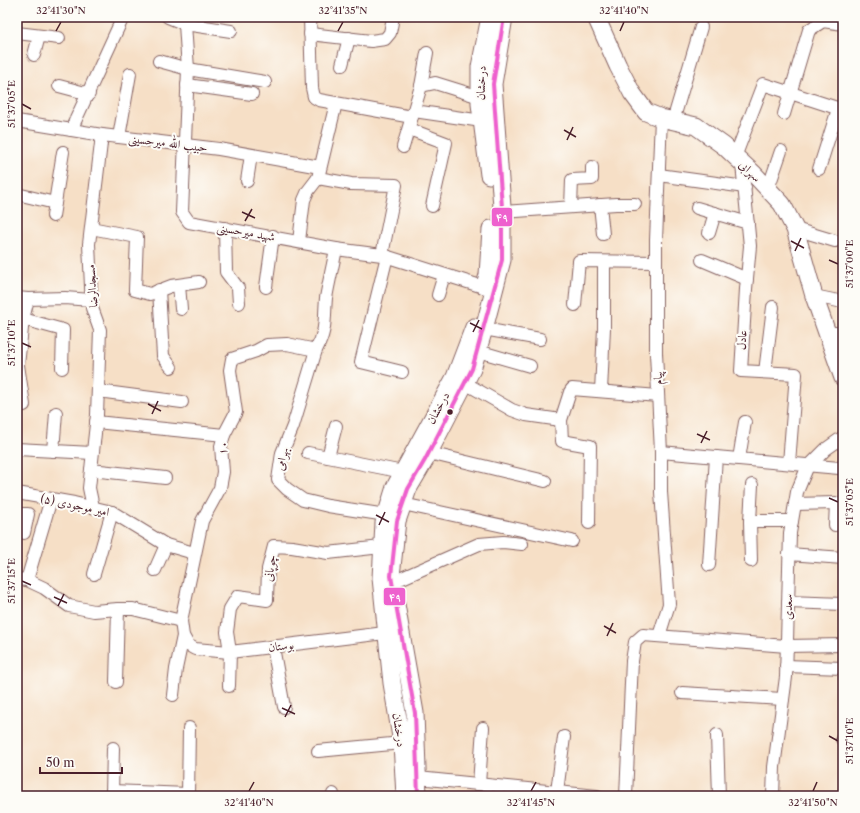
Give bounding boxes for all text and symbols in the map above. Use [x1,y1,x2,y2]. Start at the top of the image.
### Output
text: 32°41'30"N [36,4,86,17]
text: 32°41'35"N [319,4,367,17]
text: 32°41'40"N [599,4,649,17]
street label: درخشان [472,65,489,100]
text: 51°37'05"E [5,80,18,128]
street label: حبیب الله میرحسینی [127,128,209,157]
street label: سهرابی [735,156,765,186]
line badge: ۴۹ [491,207,513,227]
text: ۴۹ [496,210,508,224]
street label: شهید میرحسینی [215,219,276,246]
text: 51°37'00"E [843,240,856,288]
street label: مسجدالرضا [83,264,100,308]
text: 51°37'10"E [5,320,18,366]
street label: عادل [733,329,750,351]
street label: پیام [650,371,669,385]
street label: درخشان [423,389,452,426]
unlabelled marker [445,407,455,417]
street label: ۱۰ [214,440,231,456]
street label: بهرامی [272,446,292,472]
text: 51°37'05"E [843,478,856,526]
street label: امیر موجودی (۵) [39,490,111,520]
street label: چوپانی [260,553,281,583]
text: 51°37'15"E [5,558,18,604]
line badge: ۴۹ [383,587,406,606]
text: ۴۹ [389,590,401,604]
street label: سعدی [780,594,795,620]
street label: بوستان [267,636,295,656]
street label: درخشان [390,712,409,748]
text: 51°37'10"E [843,718,856,764]
scale bar [40,749,122,775]
text: 50 m [46,755,75,770]
text: 32°41'40"N [224,796,274,809]
text: 32°41'45"N [507,796,555,809]
text: 32°41'50"N [788,796,838,809]

